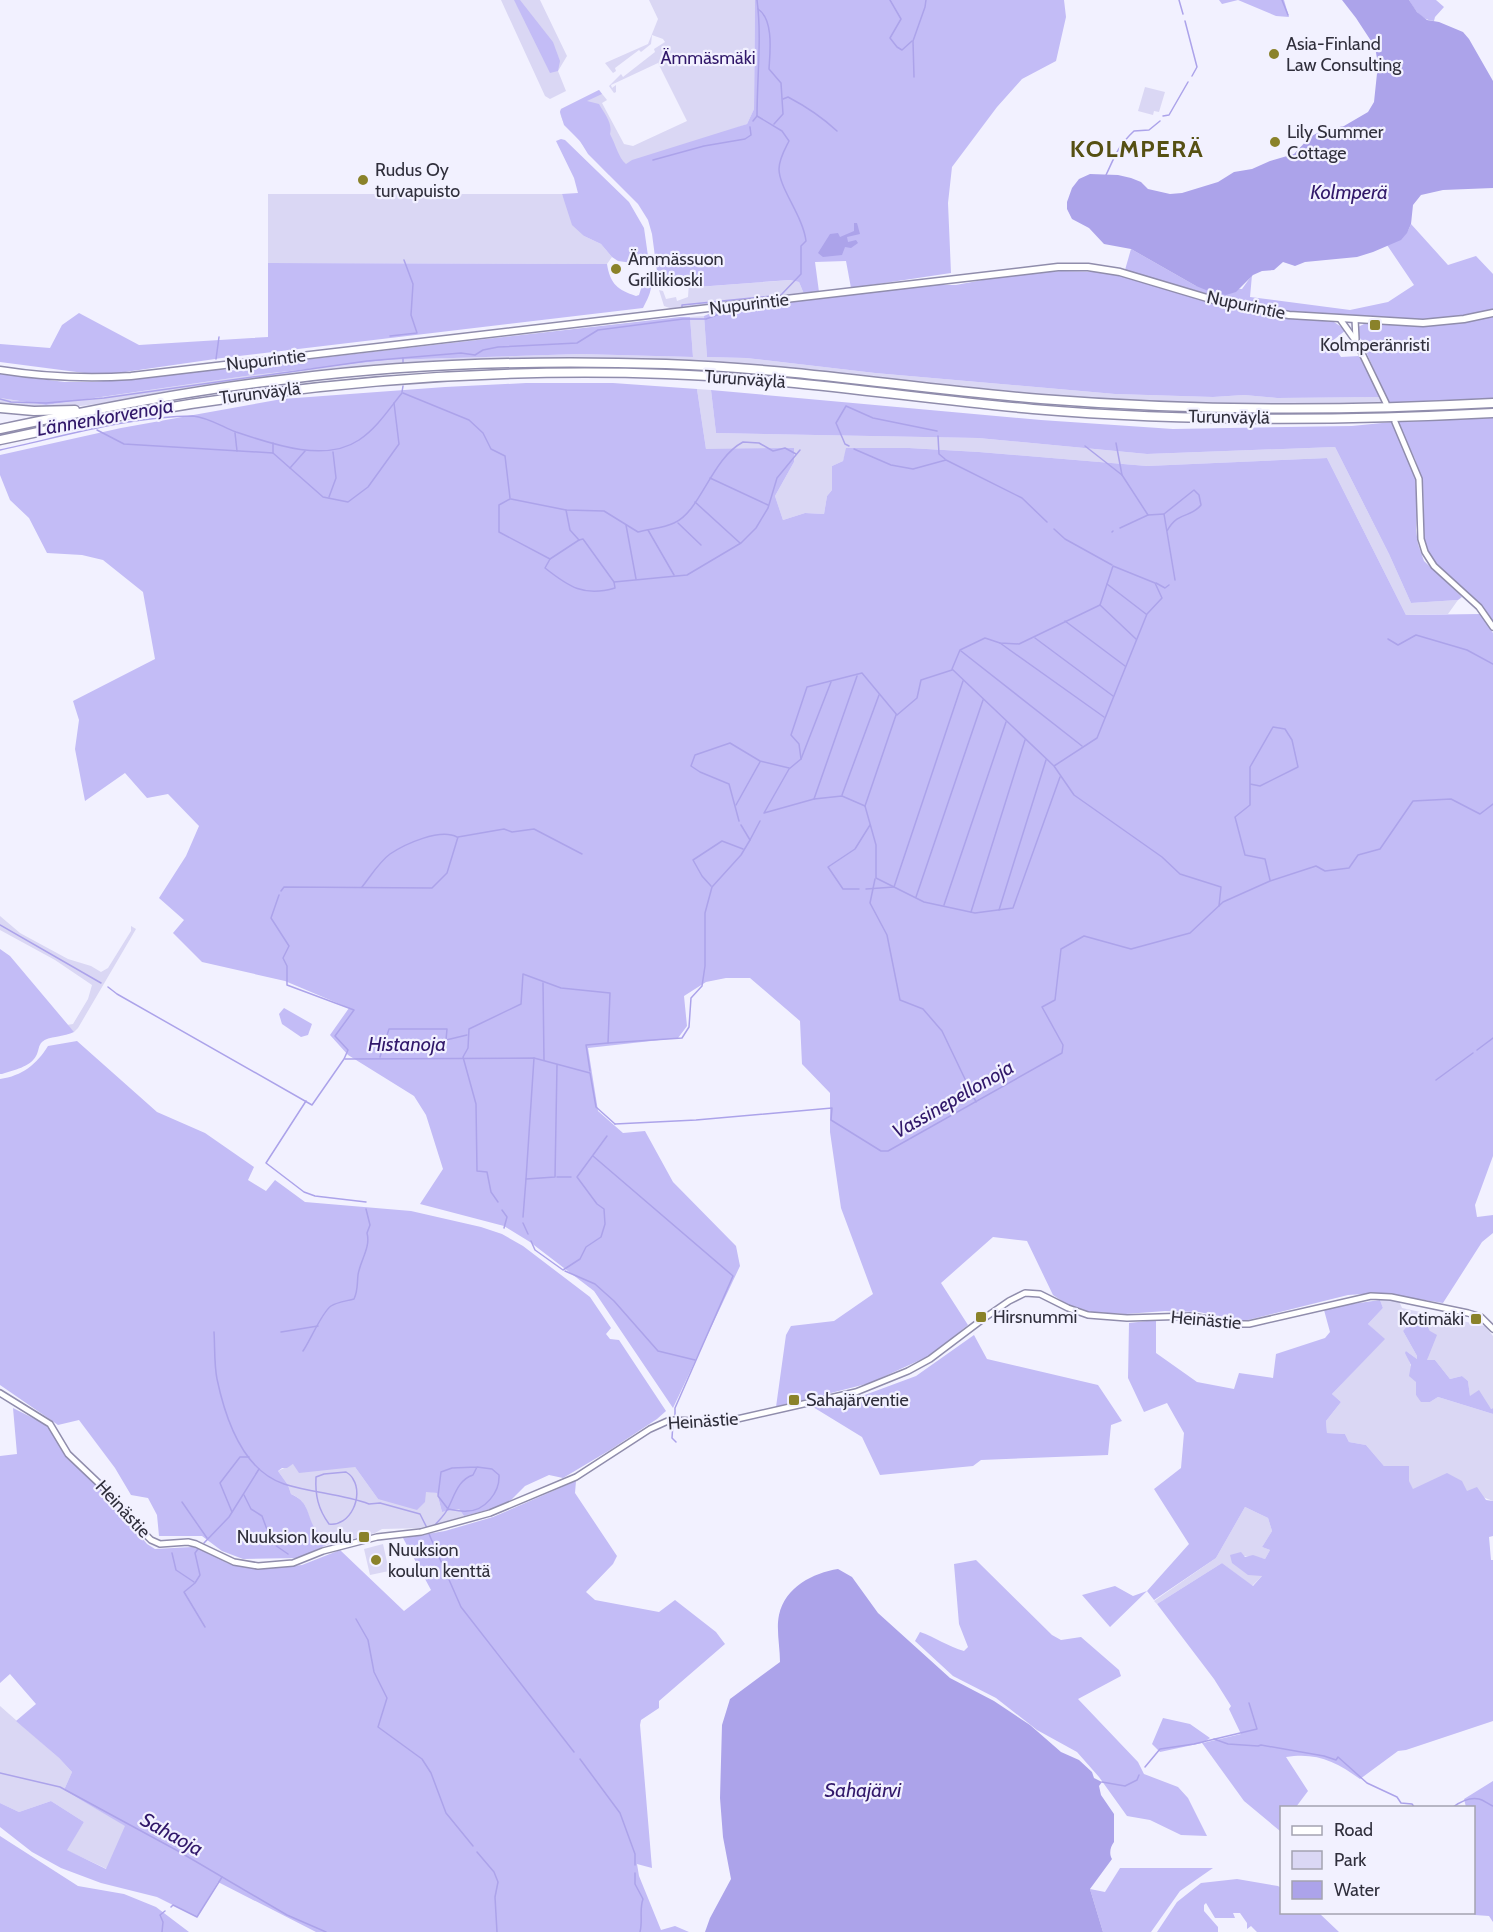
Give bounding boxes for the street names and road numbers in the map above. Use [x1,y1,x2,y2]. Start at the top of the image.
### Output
street label: Nupurintie [1205,286,1287,324]
street label: Nupurintie [708,288,790,320]
street label: Nupurintie [225,344,307,376]
street label: Turunväylä [704,365,787,393]
street label: Turunväylä [218,377,302,409]
street label: Turunväylä [1188,405,1270,429]
street label: Heinästie [1170,1306,1242,1334]
street label: Heinästie [667,1408,739,1434]
street label: Heinästie [91,1476,155,1542]

